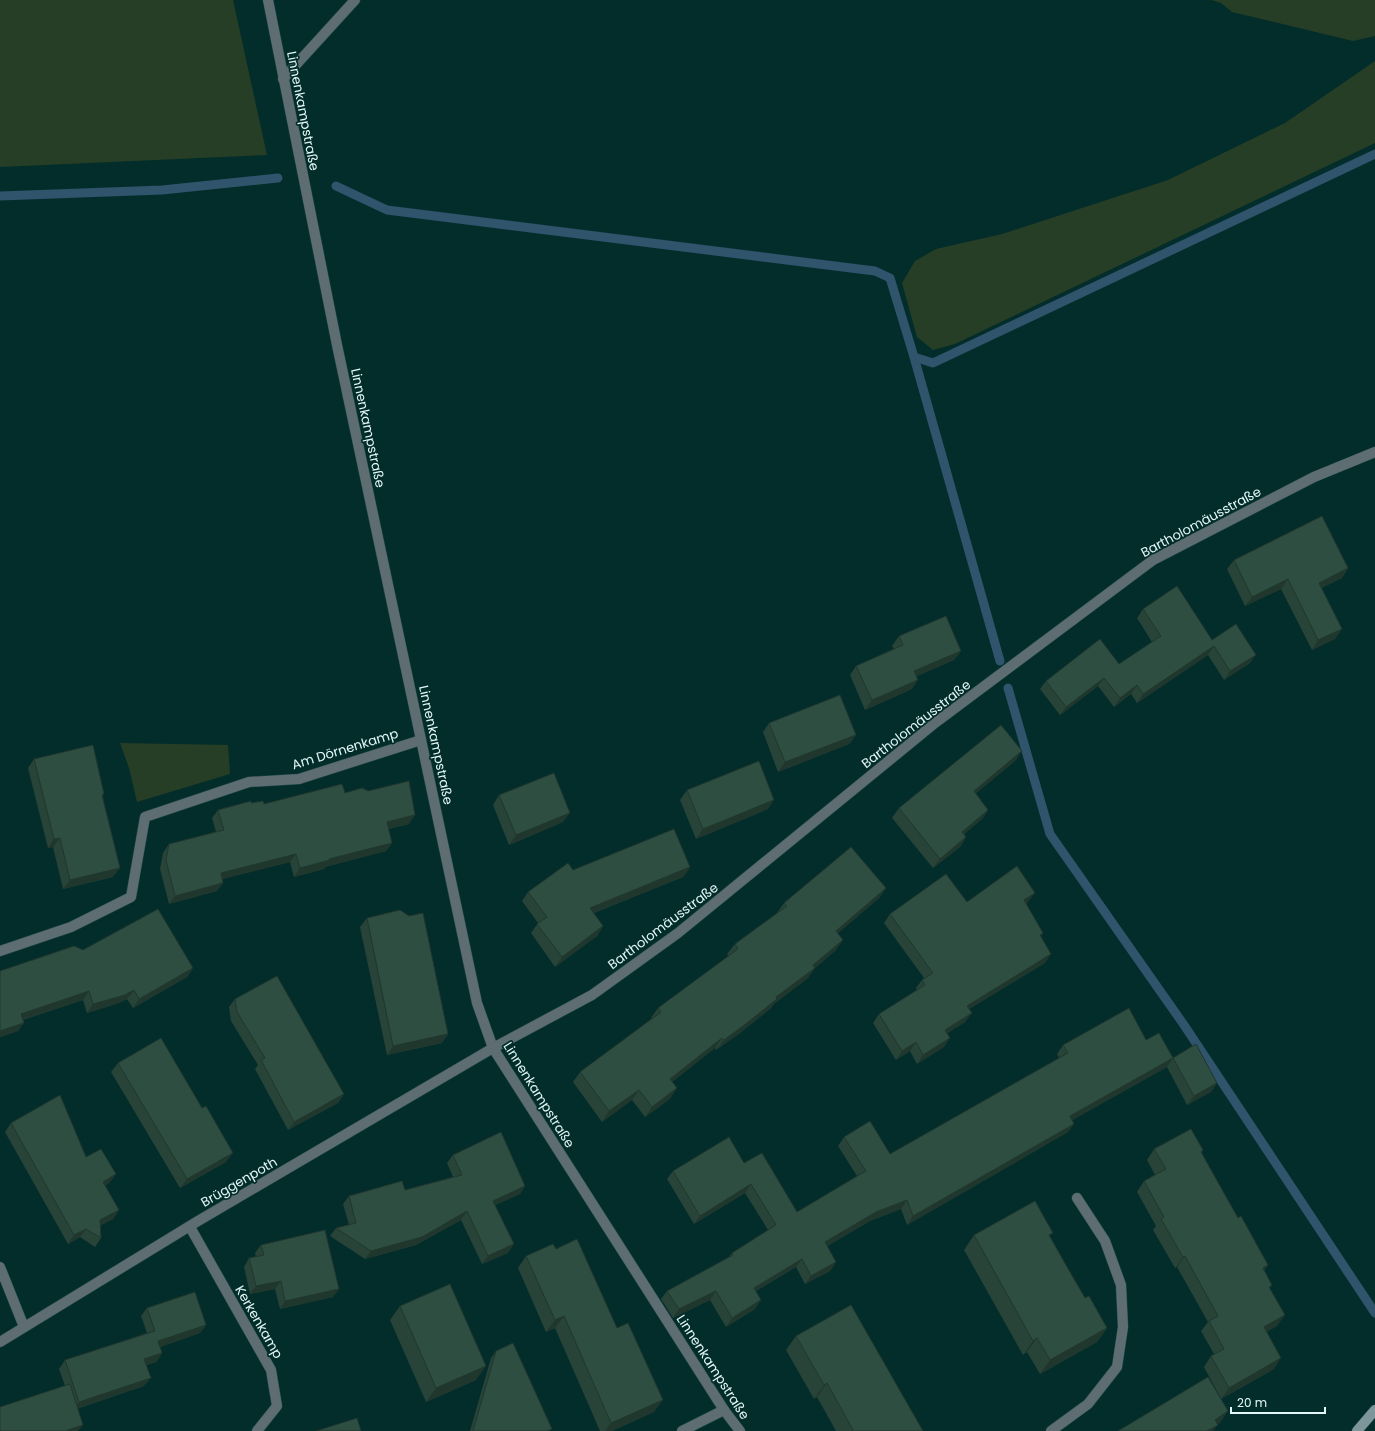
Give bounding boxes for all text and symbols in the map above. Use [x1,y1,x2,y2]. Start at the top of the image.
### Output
street label: Linnenkampstraße [282,50,324,172]
street label: Linnenkampstraße [346,367,390,489]
street label: Bartholomäusstraße [1137,482,1265,562]
street label: Bartholomäusstraße [857,675,975,773]
street label: Linnenkampstraße [414,684,458,806]
street label: Am Dörnenkamp [289,724,401,774]
street label: Bartholomäusstraße [604,878,722,974]
street label: Linnenkampstraße [499,1038,579,1152]
street label: Brüggenpoth [197,1152,281,1212]
street label: Kerkenkamp [230,1282,288,1362]
street label: Linnenkampstraße [672,1311,754,1423]
scale bar [1231,1389,1325,1415]
text: 20 m [1237,1394,1267,1411]

